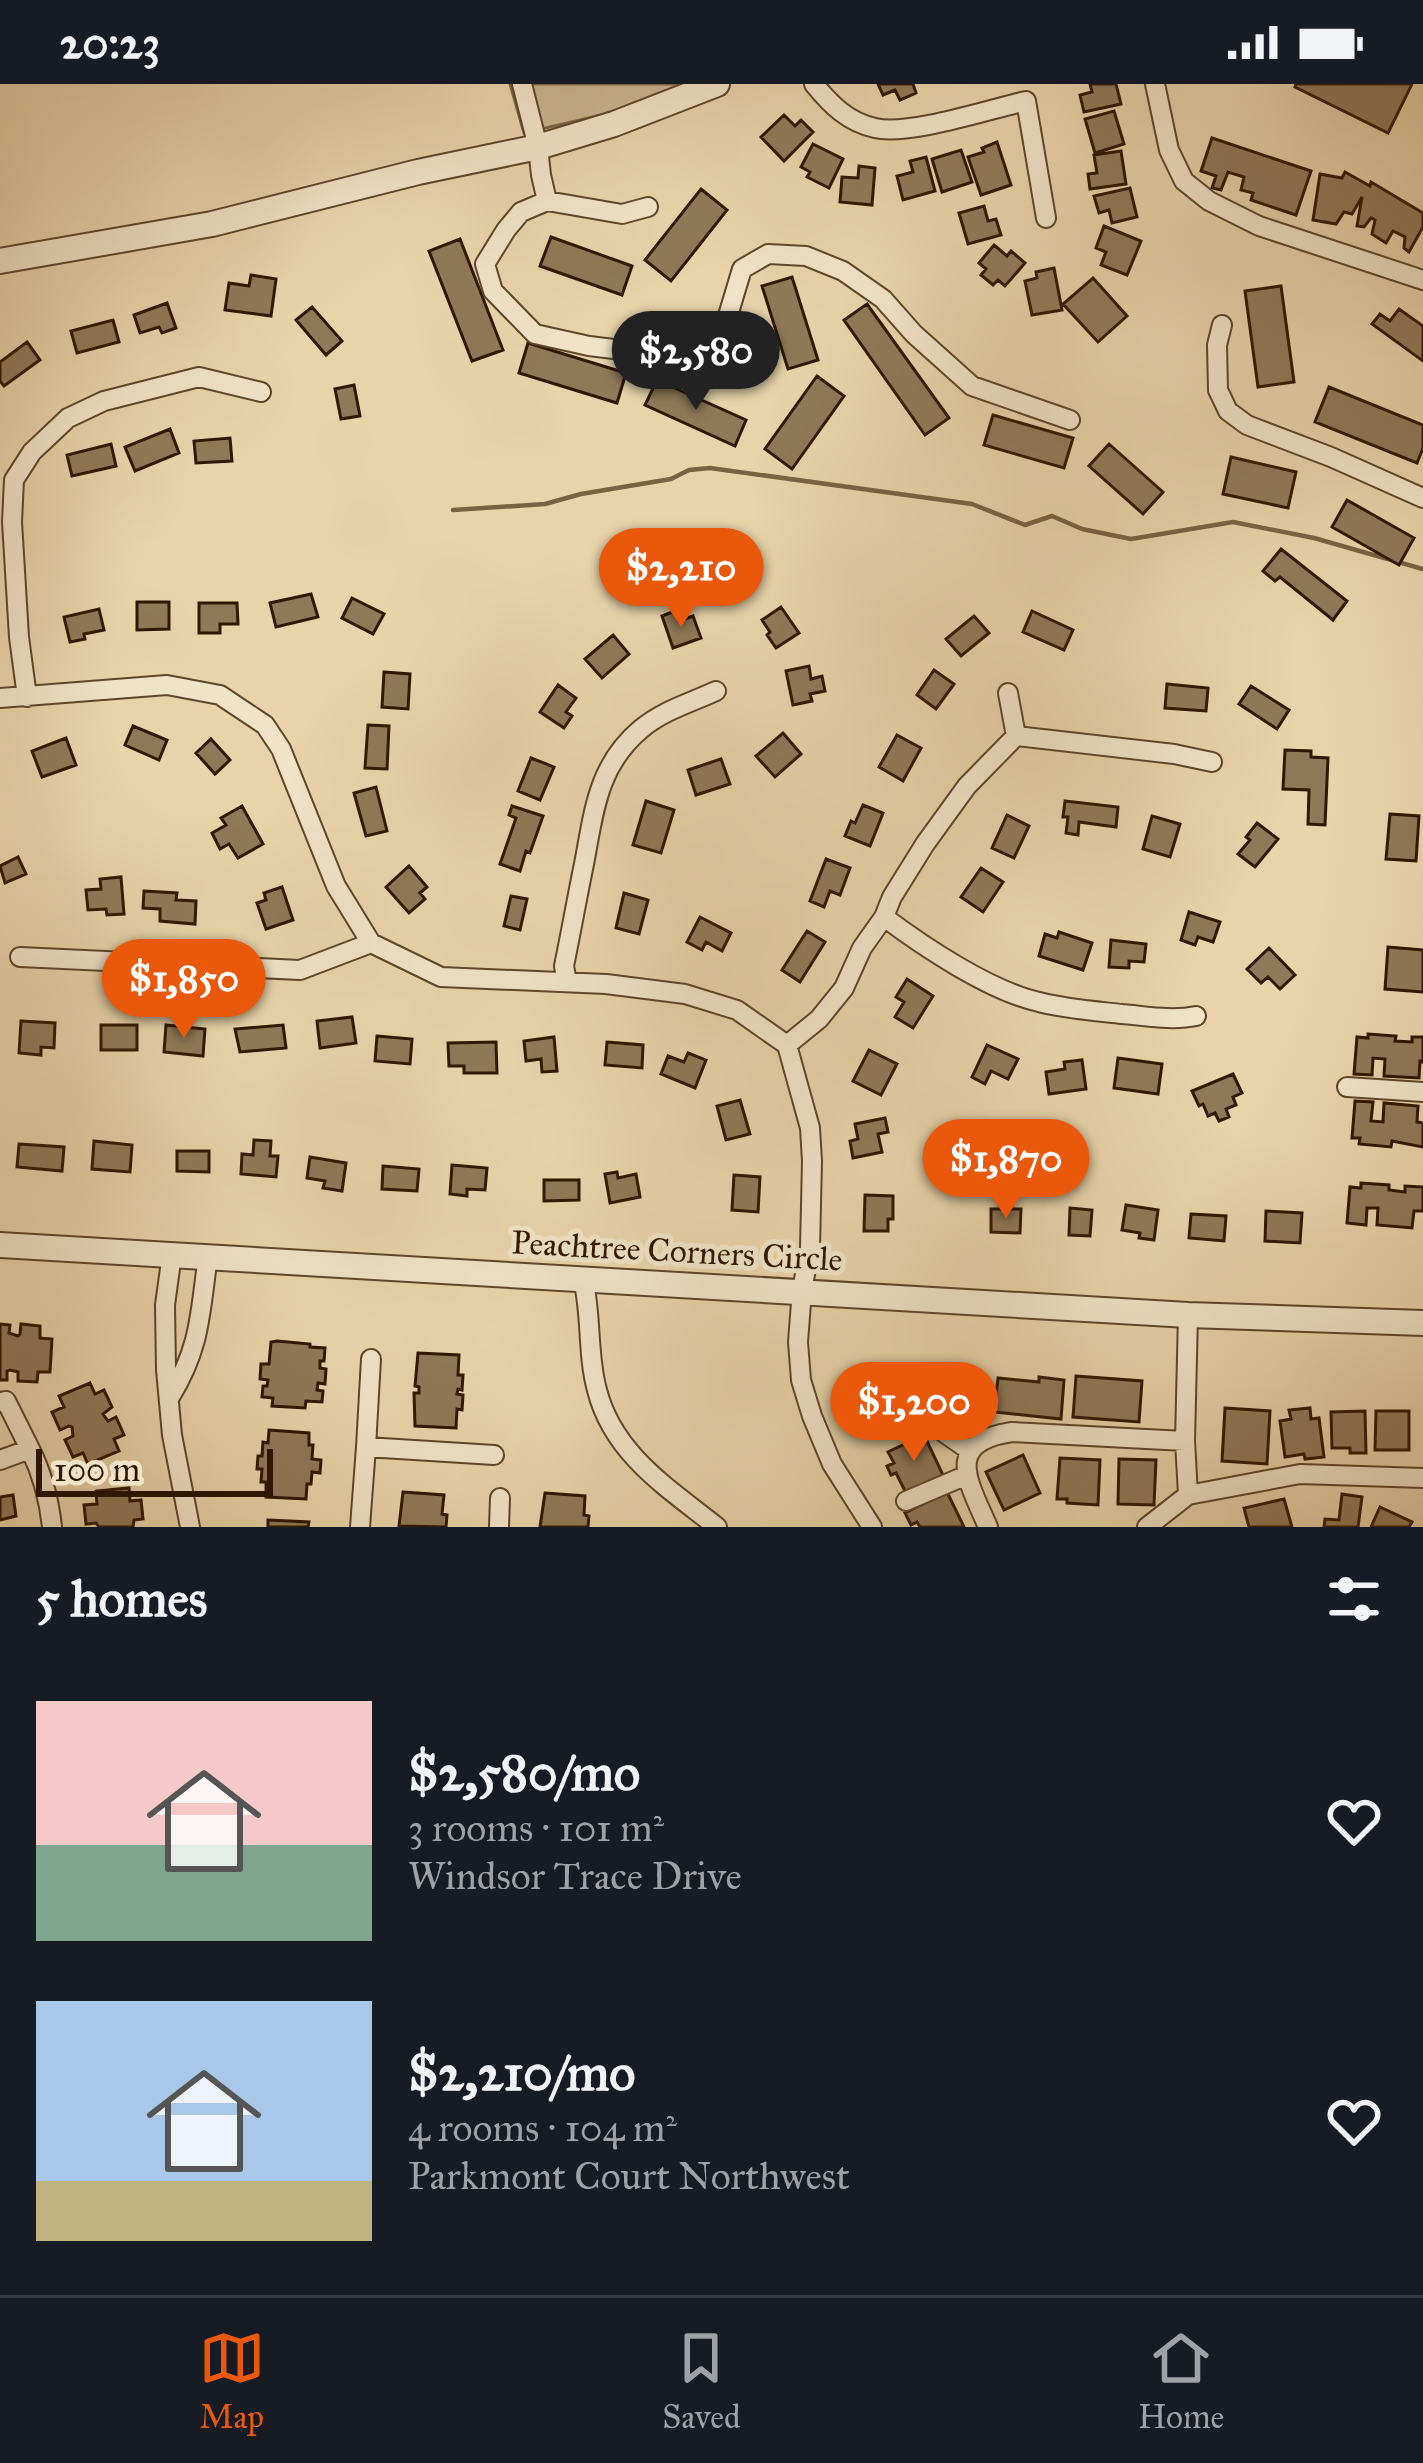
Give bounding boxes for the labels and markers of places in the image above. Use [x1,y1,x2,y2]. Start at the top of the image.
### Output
pin: $2,580 [598,311,794,413]
pin: $2,210 [583,528,779,630]
pin: $1,850 [86,939,282,1041]
pin: $1,870 [908,1119,1104,1221]
pin: $1,200 [816,1362,1012,1464]

